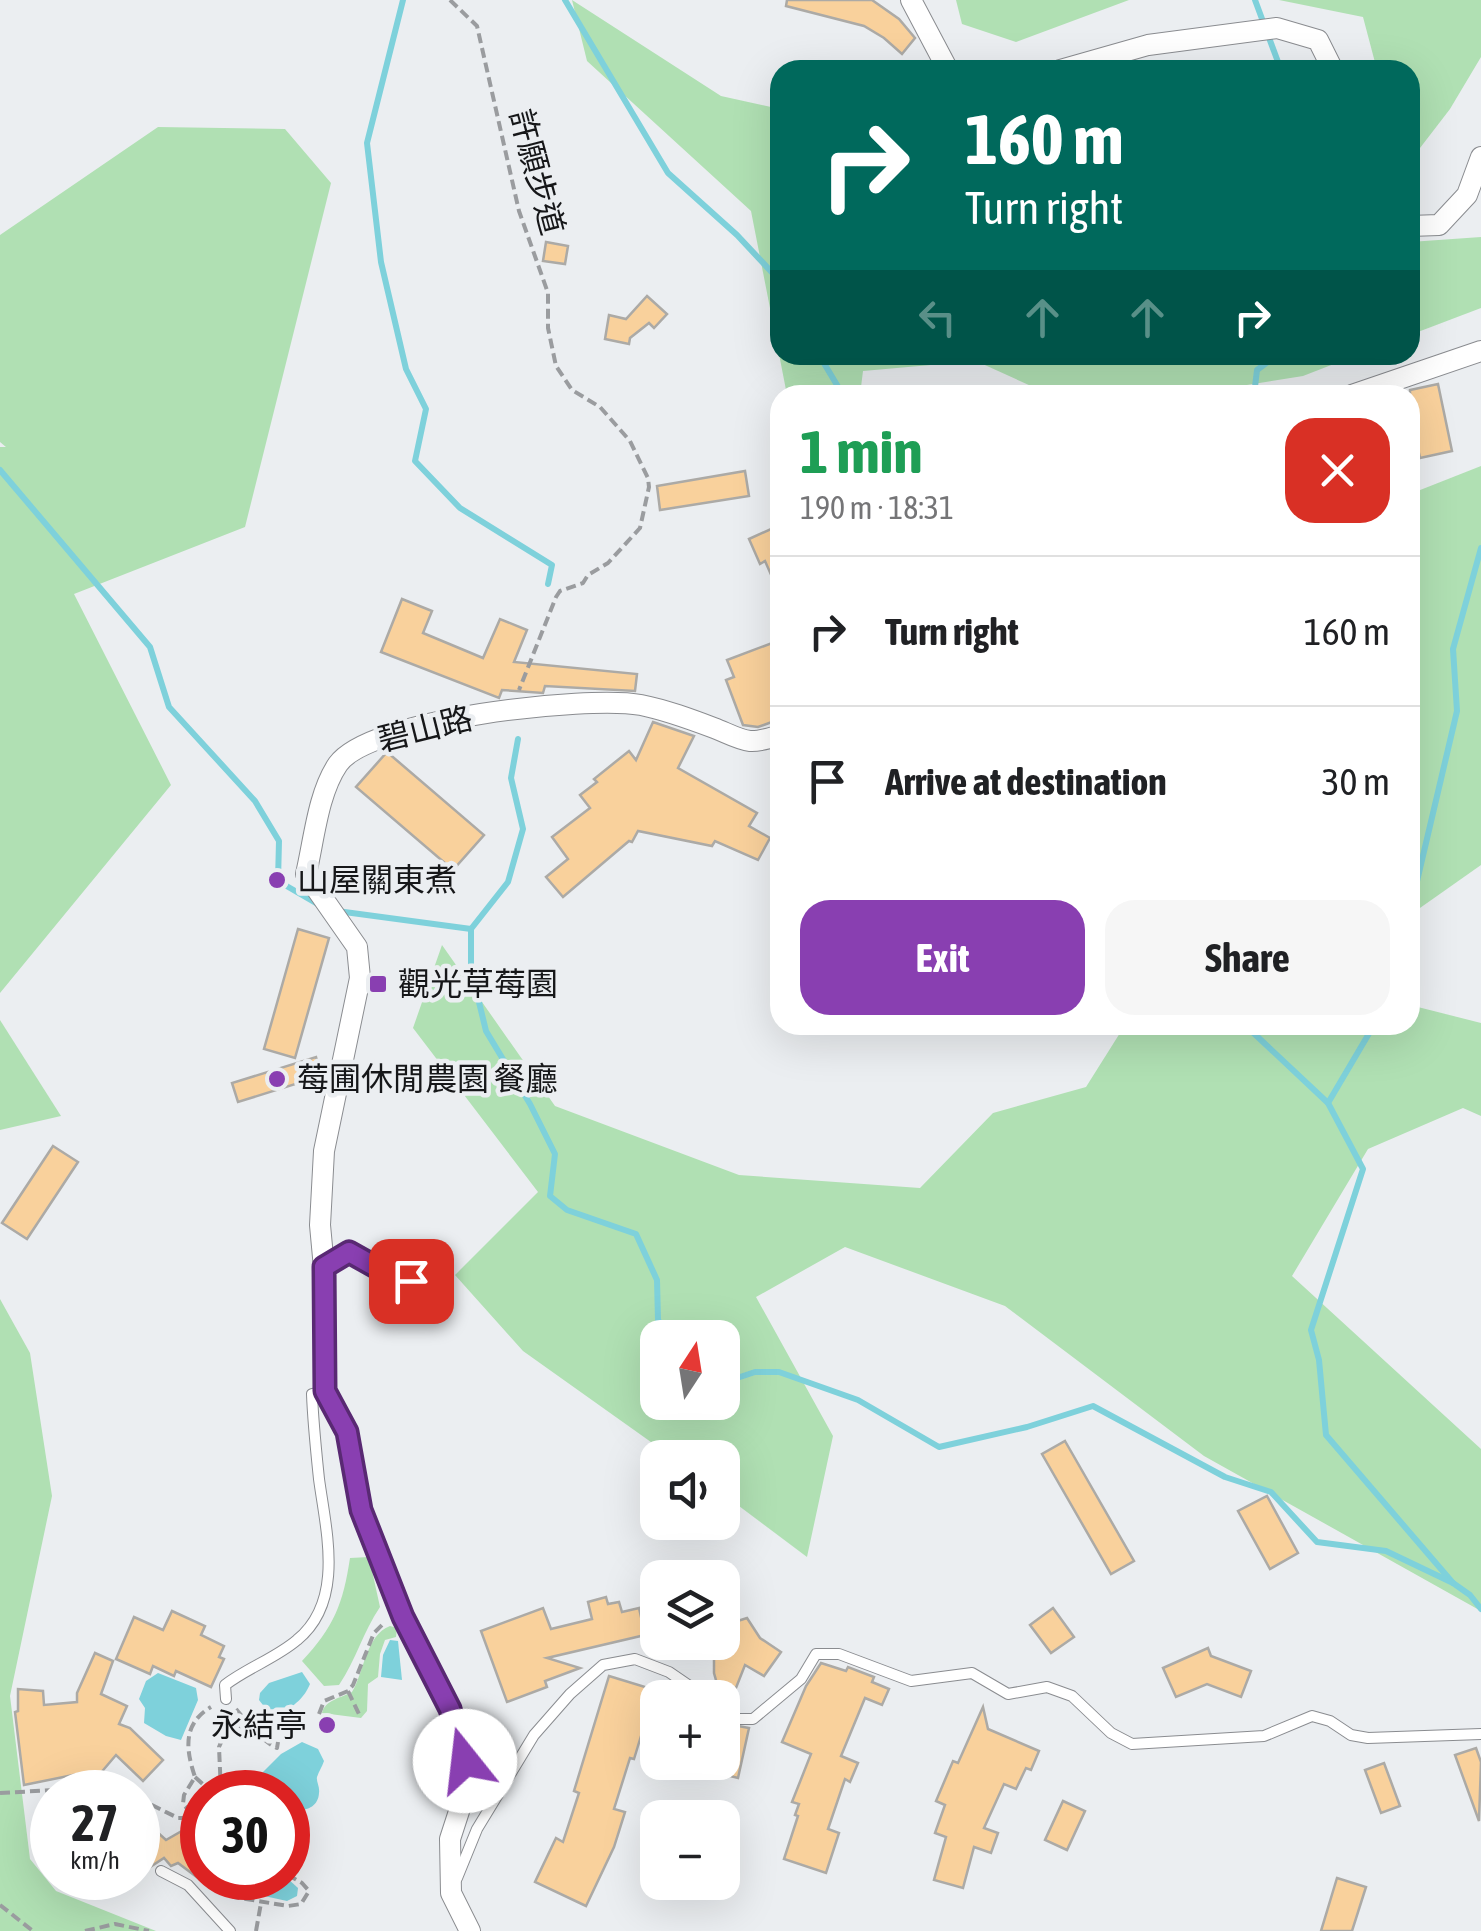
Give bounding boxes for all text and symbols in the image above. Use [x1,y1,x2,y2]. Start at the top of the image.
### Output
text: 160 m [965,99,1124,179]
icon: right [800,100,930,230]
street label: 許願步道 [503,105,572,238]
text: Turn right [965,182,1123,234]
icon: left [910,290,965,345]
icon: ahead [1015,290,1070,345]
icon: ahead [1120,290,1175,345]
icon: right [1225,290,1280,345]
text: 1 min [800,417,923,486]
button: close [1285,418,1390,523]
text: 190 m · 18:31 [800,489,954,526]
icon: right [800,604,855,659]
text: Turn right [885,610,1019,653]
text: 160 m [1304,610,1390,653]
street label: 碧山路 [374,699,476,758]
icon: arrive [800,754,855,809]
text: Arrive at destination [885,760,1167,803]
text: 30 m [1322,760,1390,803]
place label: 山屋關東煮 [297,861,457,898]
marker: 山屋關東煮 [266,869,288,891]
button: Exit [800,900,1085,1015]
button: Share [1105,900,1390,1015]
place label: 觀光草莓園 [398,965,558,1002]
marker: 觀光草莓園 [367,973,389,995]
place label: 莓圃休閒農園 餐廳 [297,1060,557,1097]
marker: 莓圃休閒農園 餐廳 [266,1068,288,1090]
pin [369,1239,454,1324]
icon: arrive [384,1254,439,1309]
north arrow [640,1320,740,1420]
map controls [640,1320,740,1900]
button: sound [640,1440,740,1540]
button: layers [640,1560,740,1660]
button: + [640,1680,740,1780]
place label: 永結亭 [211,1706,307,1743]
position arrow [413,1709,517,1813]
marker: 永結亭 [316,1714,338,1736]
speed limit sign: 30 [180,1770,310,1900]
text: 27 [71,1794,118,1852]
button: − [640,1800,740,1900]
text: km/h [70,1846,120,1874]

